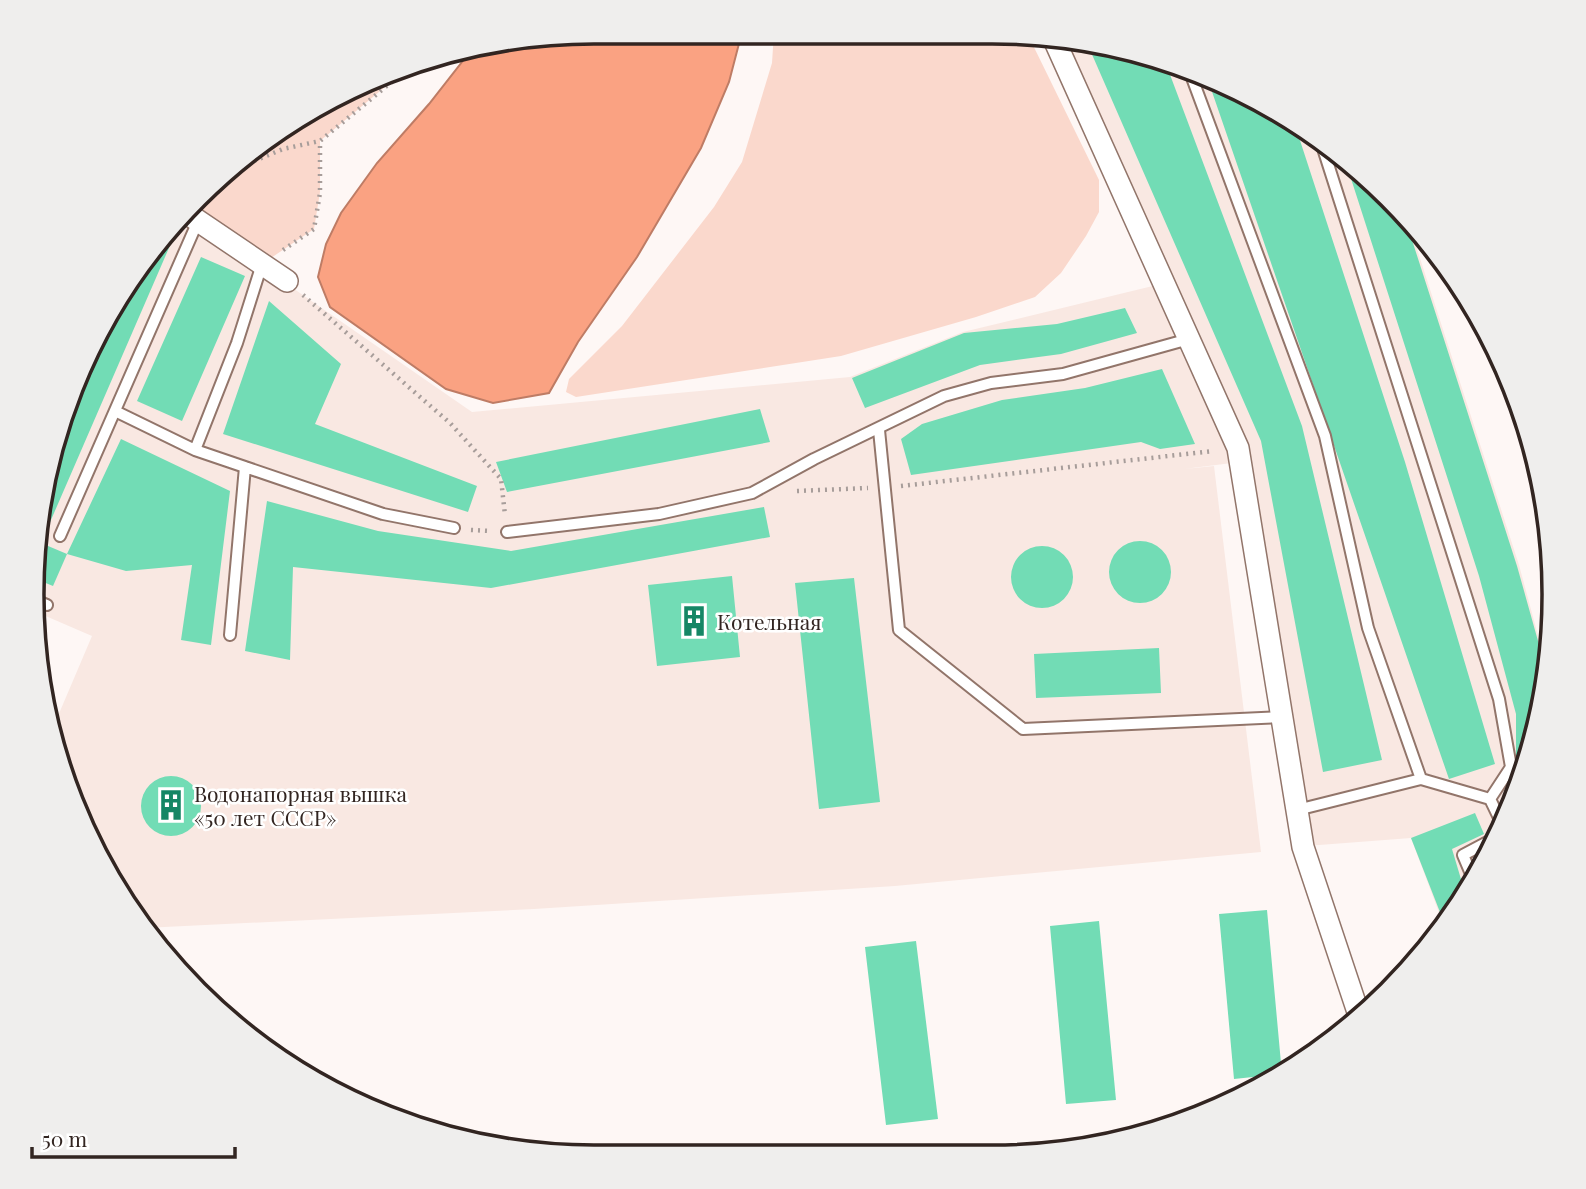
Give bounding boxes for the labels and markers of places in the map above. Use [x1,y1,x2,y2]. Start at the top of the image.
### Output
building icon: Котельная [677,604,711,638]
place label: Котельная [717,607,822,635]
place label: Водонапорная вышка «50 лет СССР» [194,779,408,831]
building icon: Водонапорная вышка «50 лет СССР» [154,788,188,822]

